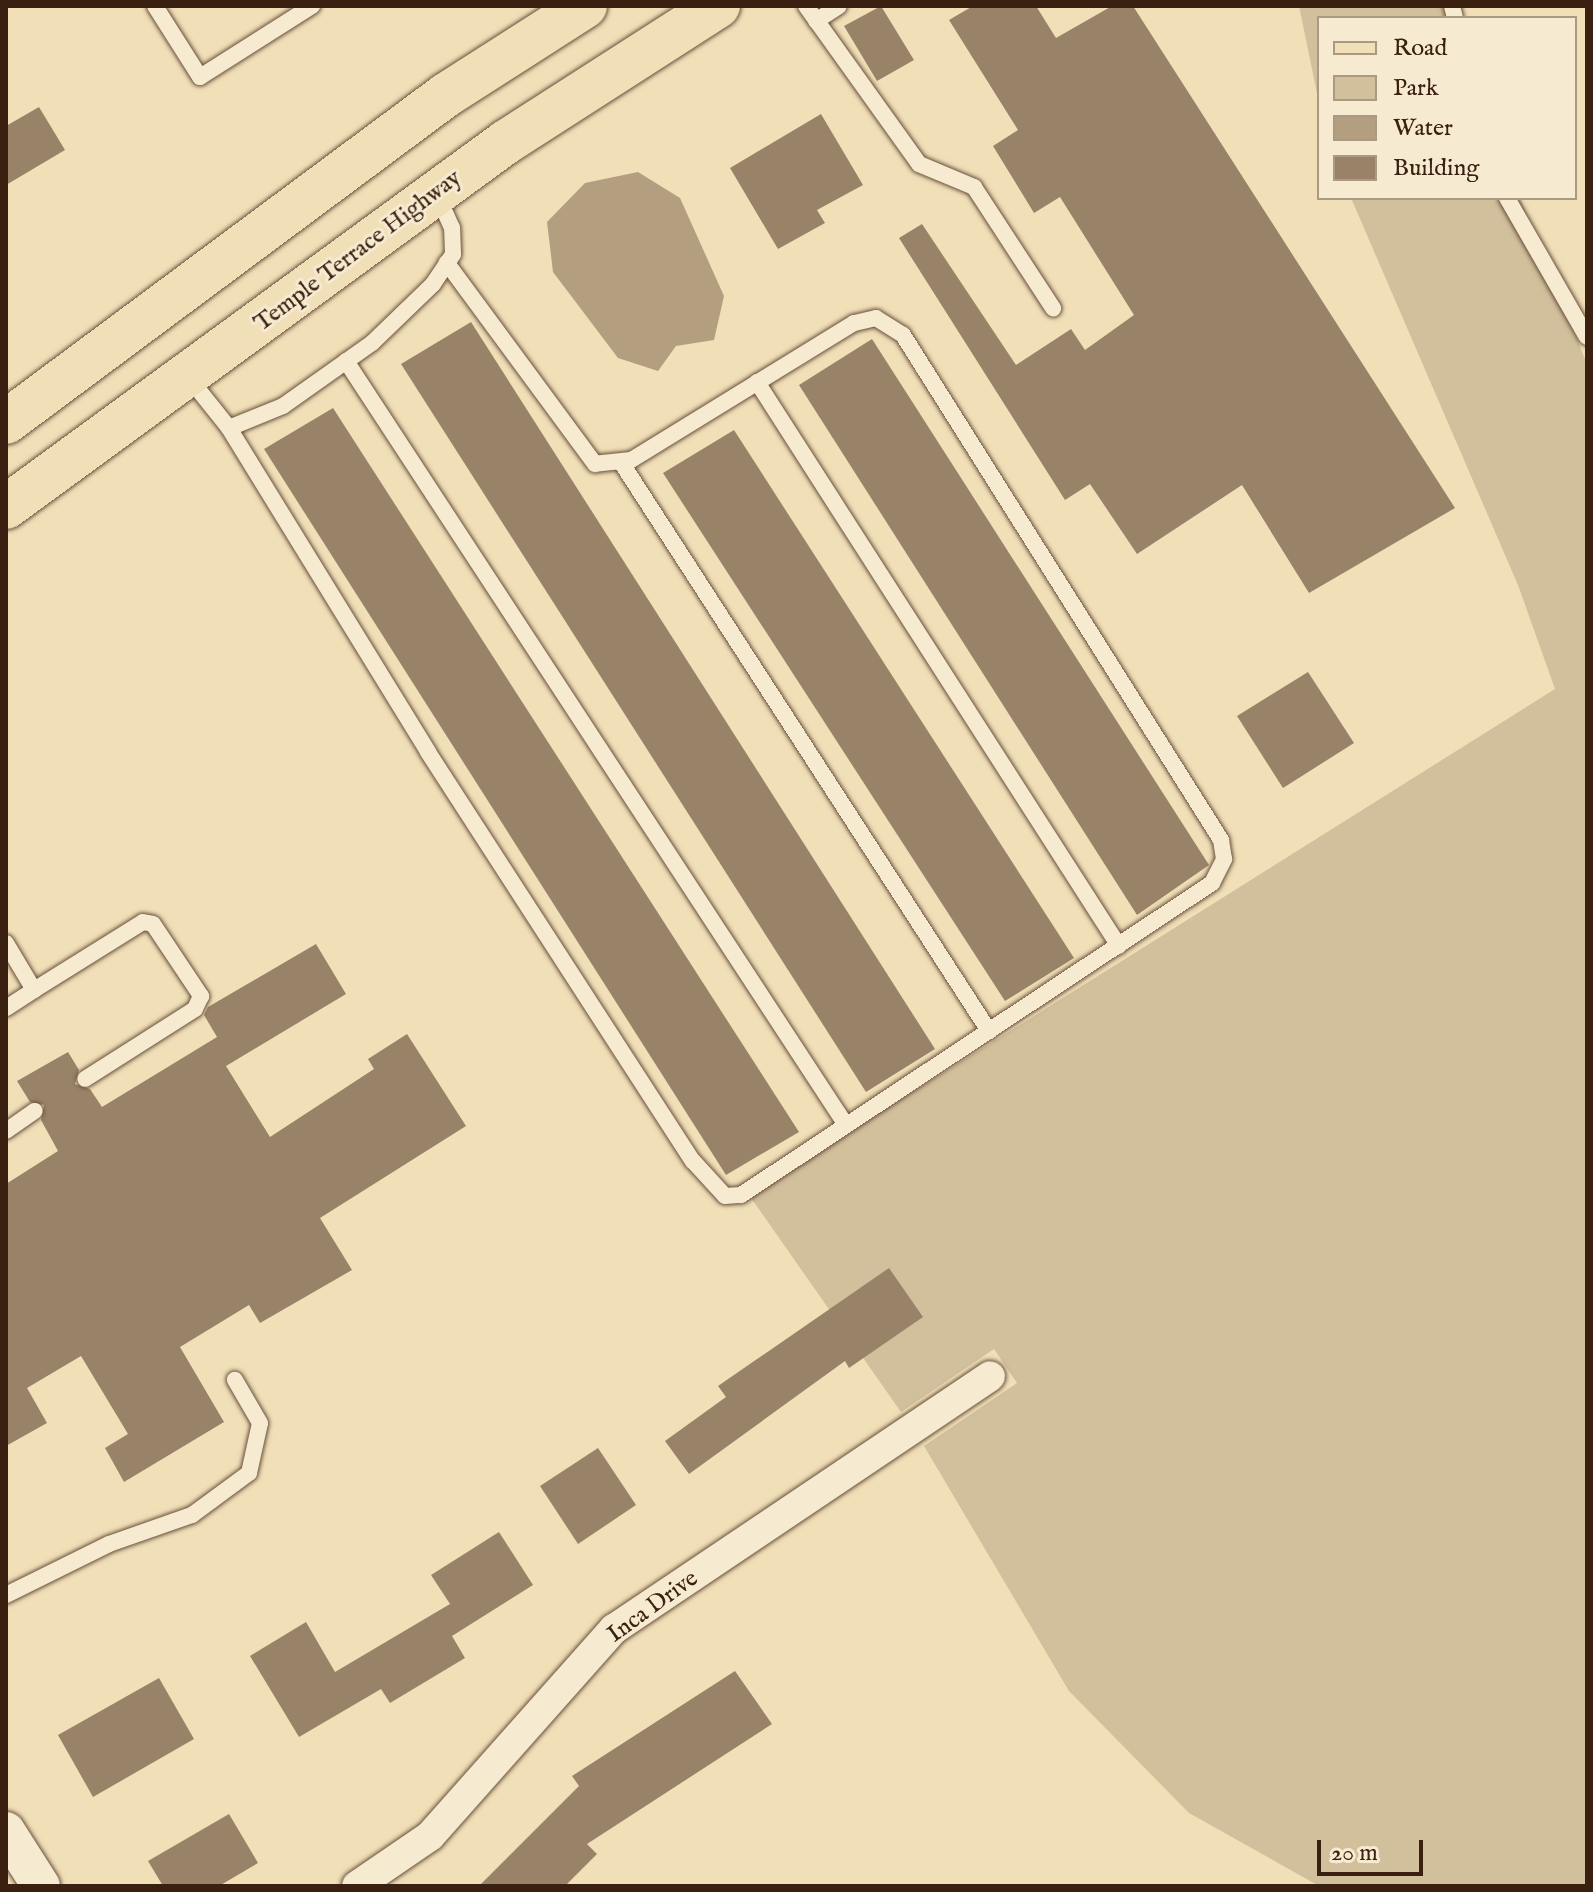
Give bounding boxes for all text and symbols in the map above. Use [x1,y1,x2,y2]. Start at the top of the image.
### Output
legend [1317,16,1577,200]
text: Road [1393,33,1447,64]
text: Park [1393,73,1439,104]
text: Water [1393,113,1453,144]
text: Building [1393,153,1479,184]
street label: Temple Terrace Highway [249,164,467,338]
street label: Inca Drive [602,1565,704,1649]
scale bar [1321,1824,1427,1874]
text: 20 m [1331,1838,1378,1869]

